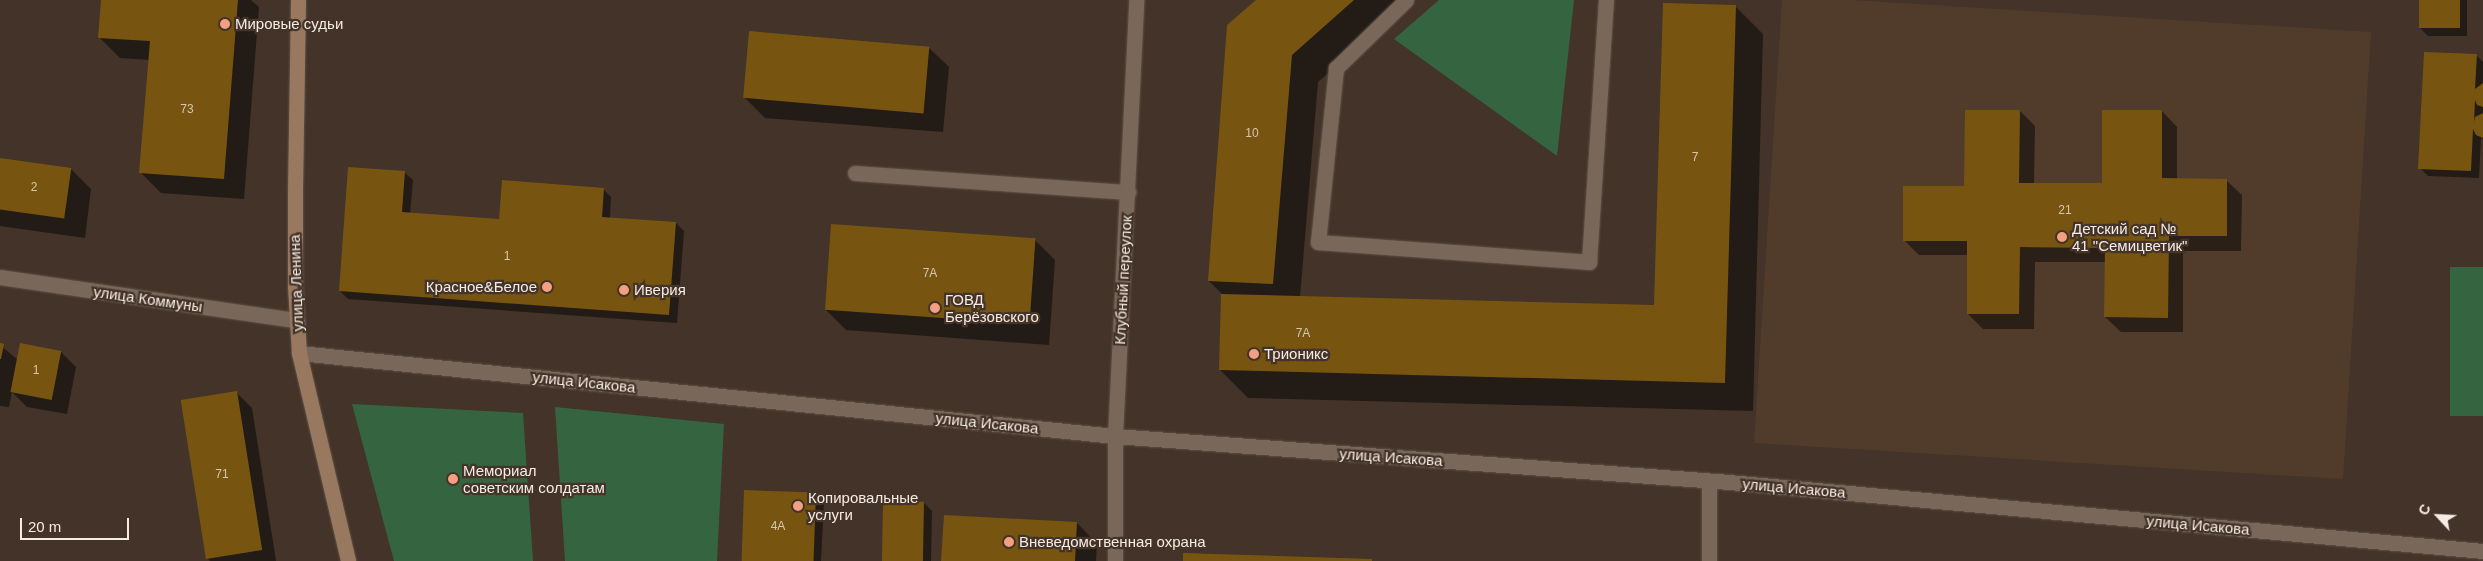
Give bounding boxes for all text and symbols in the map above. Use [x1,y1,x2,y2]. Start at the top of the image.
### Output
place label: Мировые судьи [235,15,343,33]
marker: Мировые судьи [219,18,231,30]
house number: 73 [180,103,194,117]
house number: 10 [1245,127,1259,141]
house number: 7 [1692,151,1698,165]
house number: 2 [31,181,37,195]
house number: 21 [2058,204,2072,218]
street label: Клубный переулок [1111,215,1135,345]
place label: Детский сад № 41 "Семицветик" [2072,219,2187,254]
marker: Детский сад № 41 "Семицветик" [2056,231,2068,243]
street label: улица Ленина [285,234,307,332]
house number: 1 [504,250,510,264]
house number: 7А [923,267,937,281]
place label: Красное&Белое [426,278,537,296]
marker: Красное&Белое [541,281,553,293]
place label: Иверия [634,281,686,299]
street label: улица Коммуны [92,282,204,316]
marker: Иверия [618,284,630,296]
place label: ГОВД Берёзовского [945,290,1039,325]
marker: ГОВД Берёзовского [929,302,941,314]
house number: 7А [1296,327,1310,341]
place label: Трионикс [1264,345,1328,363]
marker: Трионикс [1248,348,1260,360]
house number: 1 [33,364,39,378]
street label: улица Исакова [532,368,636,396]
street label: улица Исакова [935,409,1039,437]
street label: улица Исакова [1339,444,1443,470]
place label: Мемориал советским солдатам [463,461,605,496]
house number: 71 [215,468,229,482]
marker: Мемориал советским солдатам [447,473,459,485]
street label: улица Исакова [1742,475,1846,501]
place label: Копировальные услуги [808,488,918,523]
north arrow [2413,491,2463,541]
marker: Копировальные услуги [792,500,804,512]
text: С [2415,502,2434,518]
scale bar [22,508,131,540]
street label: улица Исакова [2146,512,2250,538]
text: 20 m [28,518,61,535]
house number: 4А [771,520,785,534]
place label: Вневедомственная охрана [1019,533,1206,551]
marker: Вневедомственная охрана [1003,536,1015,548]

